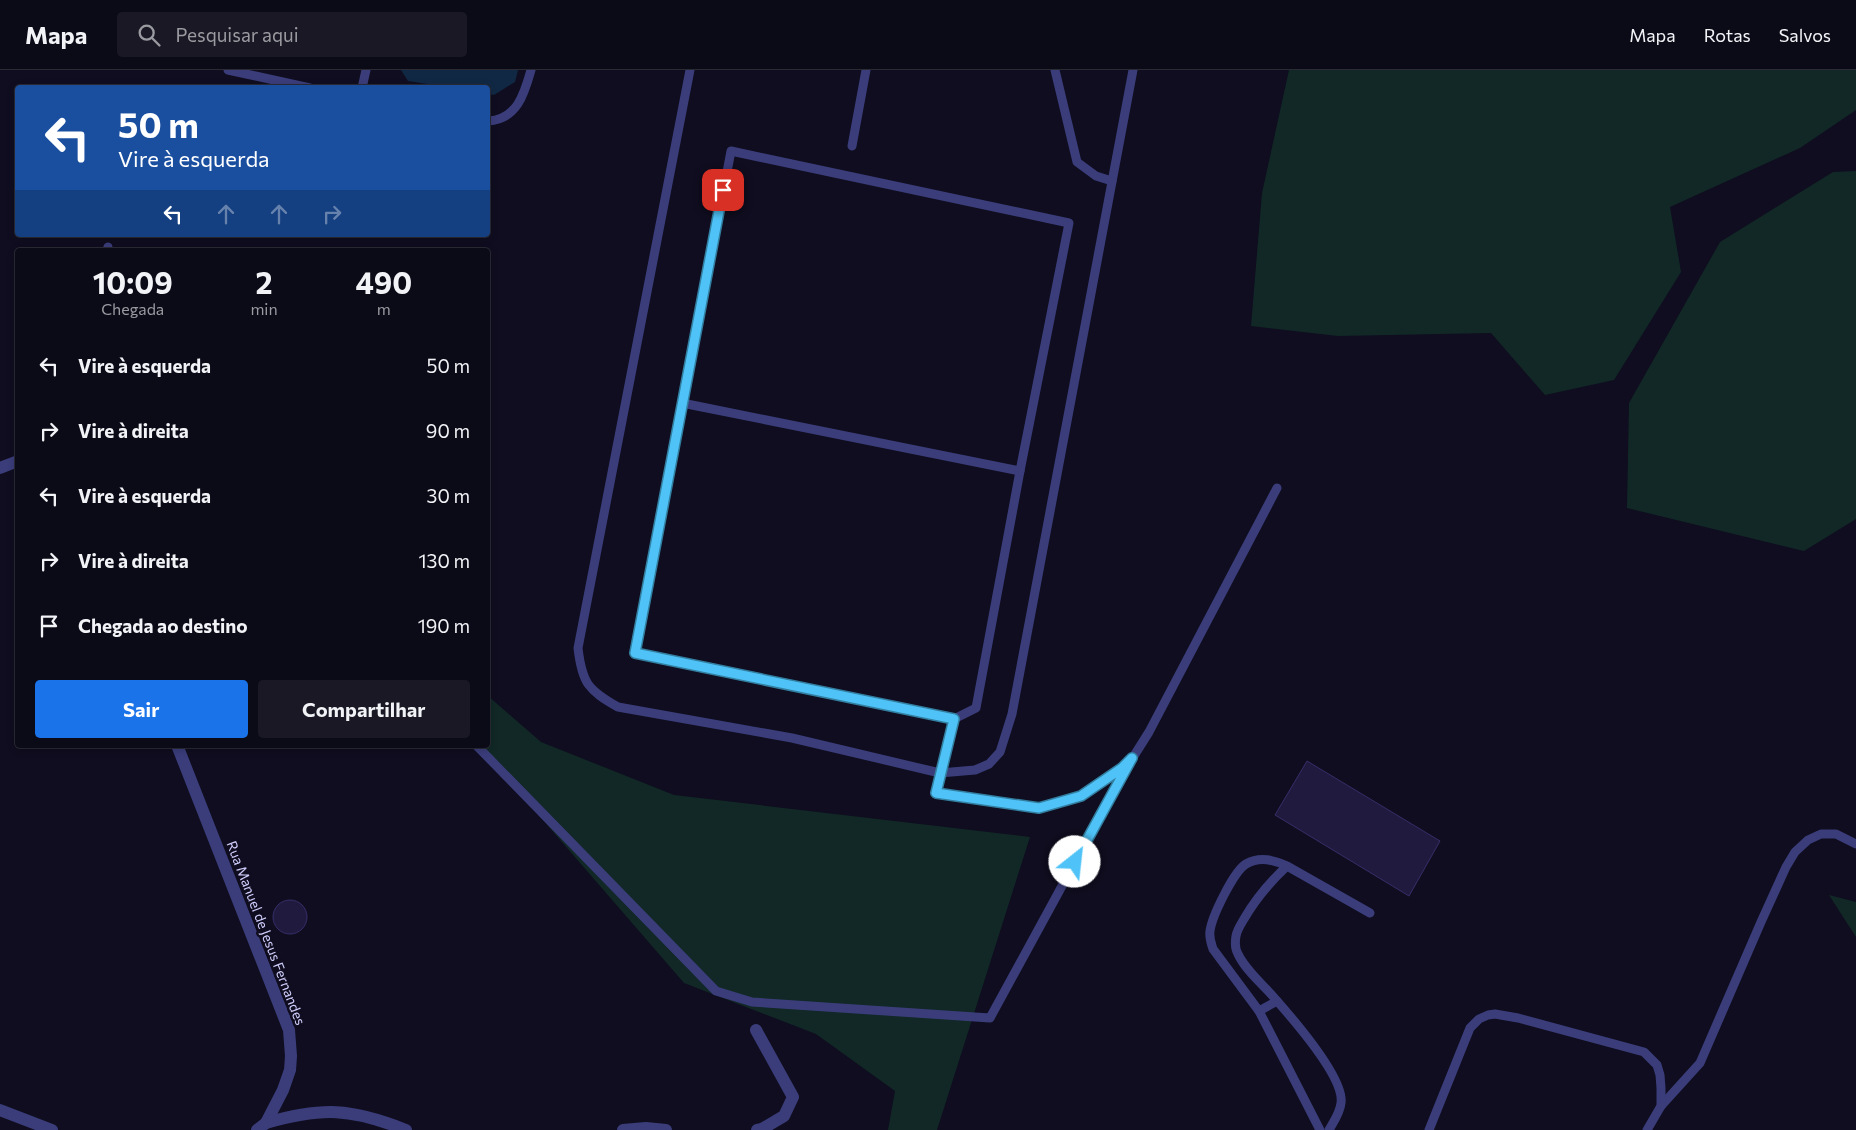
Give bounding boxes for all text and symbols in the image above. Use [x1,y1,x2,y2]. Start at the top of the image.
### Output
search box [117,12,467,57]
text: Mapa [25,20,87,49]
icon: search [135,21,163,49]
text: Pesquisar aqui [175,23,299,46]
text: Mapa [1629,24,1676,46]
text: Rotas [1704,24,1751,46]
text: Salvos [1779,24,1831,46]
text: 50 m [118,102,199,145]
icon: left [35,105,100,170]
text: Vire à esquerda [118,145,270,172]
pin [702,169,744,211]
icon: arrive [709,176,737,204]
icon: left [159,200,187,228]
icon: ahead [212,200,240,228]
icon: ahead [265,200,293,228]
icon: right [318,200,346,228]
text: 10:09 [93,263,173,300]
text: 2 [255,263,273,300]
text: 490 [355,263,412,300]
text: Chegada [101,299,164,318]
text: min [250,299,278,318]
text: m [377,299,391,318]
icon: left [35,352,63,380]
text: Vire à esquerda [78,354,211,377]
text: 50 m [426,354,470,377]
icon: right [35,417,63,445]
text: Vire à direita [78,419,189,442]
text: 90 m [426,419,470,442]
icon: left [35,482,63,510]
text: Vire à esquerda [78,484,211,507]
text: 30 m [427,484,470,507]
icon: right [35,547,63,575]
text: Vire à direita [78,549,189,572]
text: 130 m [418,549,470,572]
icon: arrive [35,612,63,640]
text: Chegada ao destino [78,614,248,637]
text: 190 m [418,614,470,637]
button: Sair [35,680,248,738]
button: Compartilhar [258,680,470,738]
position arrow [1048,835,1100,887]
street label: Rua Manuel de Jesus Fernandes [223,838,310,1027]

